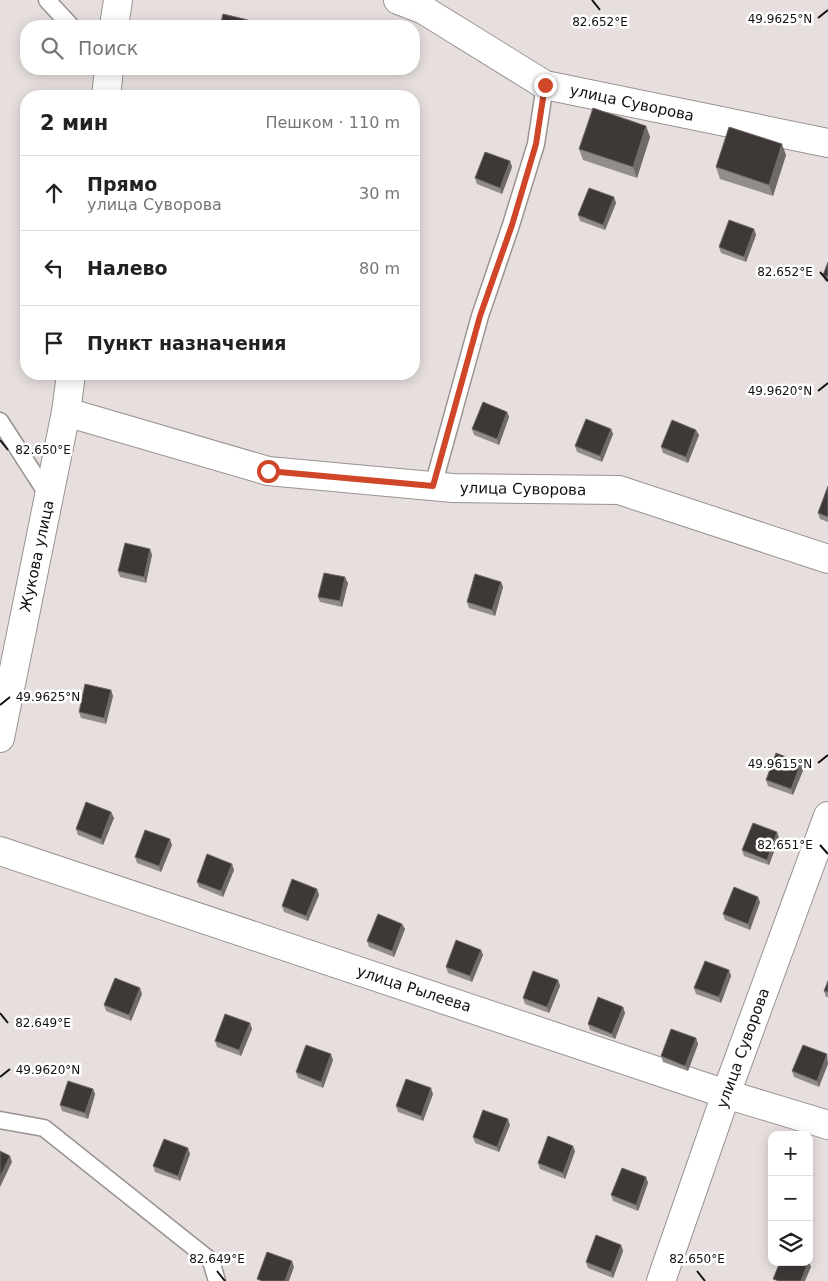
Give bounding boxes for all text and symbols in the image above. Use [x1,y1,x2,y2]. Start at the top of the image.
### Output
text: 49.9625°N [748,12,812,26]
text: 82.652°E [572,15,628,29]
search box [20,20,420,75]
icon: search [38,34,66,62]
text: Поиск [78,37,138,59]
route end [534,74,557,97]
street label: улица Суворова [568,81,696,125]
text: 2 мин [40,111,108,135]
text: Пешком · 110 m [265,113,400,132]
text: Прямо [87,173,157,195]
icon: ahead [40,179,68,207]
text: 30 m [359,184,400,203]
text: улица Суворова [87,195,222,214]
icon: left [40,254,68,282]
text: Налево [87,257,168,279]
text: 80 m [359,259,400,278]
text: 82.652°E [757,265,813,279]
icon: arrive [40,329,68,357]
text: Пункт назначения [87,332,286,354]
text: 49.9620°N [748,384,812,398]
text: 82.650°E [15,443,71,457]
route start [257,460,280,483]
street label: улица Суворова [460,479,586,499]
street label: Жукова улица [16,499,58,613]
text: 49.9625°N [16,690,80,704]
text: 49.9615°N [748,757,812,771]
text: 82.651°E [757,838,813,852]
street label: улица Рылеева [354,962,474,1016]
street label: улица Суворова [713,985,773,1111]
text: 82.649°E [15,1016,71,1030]
text: 49.9620°N [16,1063,80,1077]
map controls [768,1131,813,1266]
button: + [768,1131,813,1176]
button: − [768,1176,813,1221]
button: layers [768,1221,813,1266]
text: 82.649°E [189,1252,245,1266]
text: 82.650°E [669,1252,725,1266]

